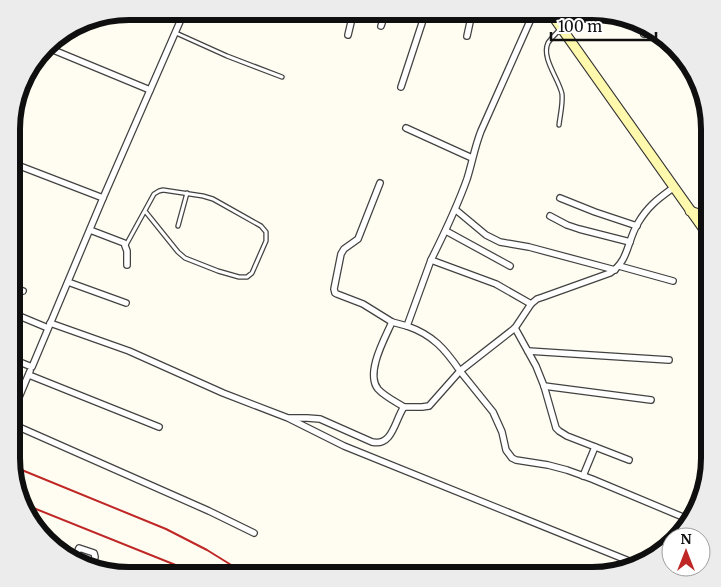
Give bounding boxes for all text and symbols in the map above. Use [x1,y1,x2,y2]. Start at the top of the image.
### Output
scale bar [551,10,656,42]
text: 100 m [558,17,602,36]
north arrow [661,527,711,577]
text: N [680,530,692,548]

